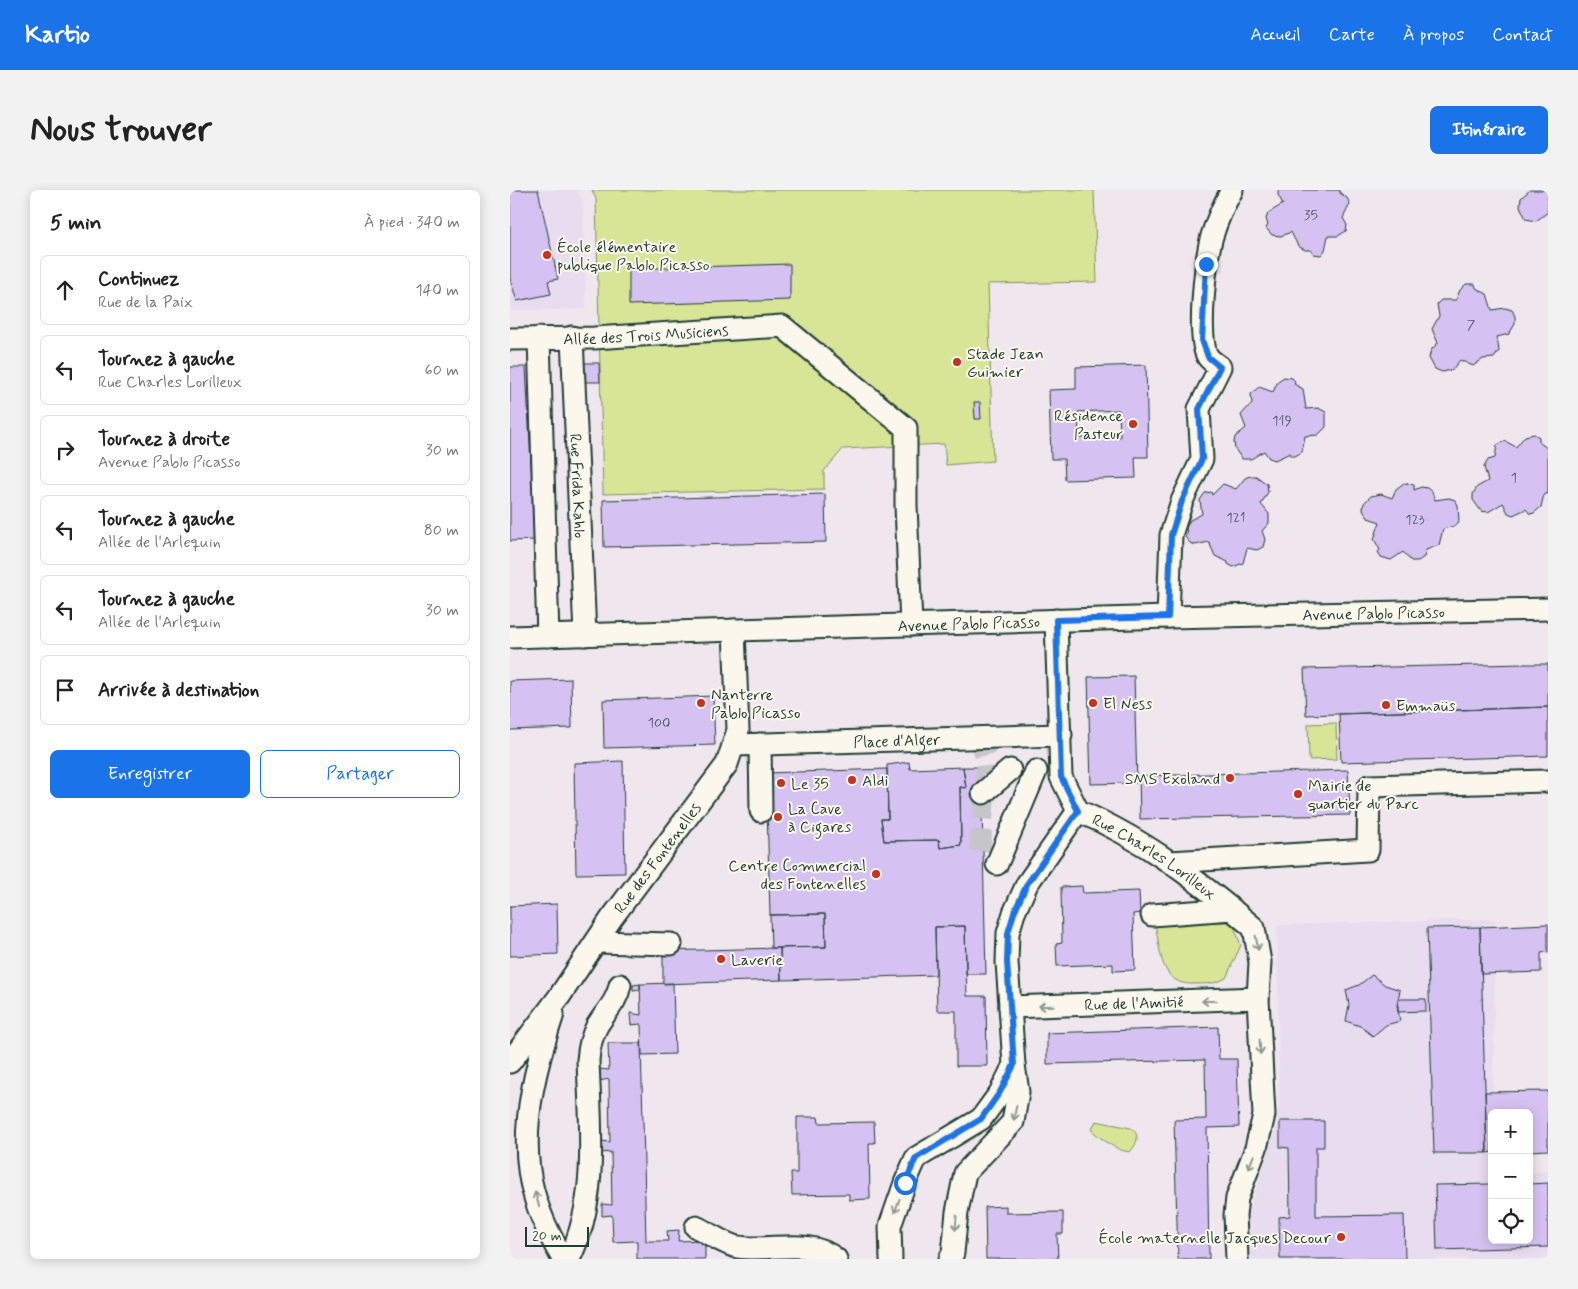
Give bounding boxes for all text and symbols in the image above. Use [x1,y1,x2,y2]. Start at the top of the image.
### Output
text: Kartio [25,20,90,51]
text: Accueil [1250,23,1301,47]
text: Carte [1329,23,1375,47]
text: À propos [1403,23,1464,47]
text: Contact [1492,23,1553,47]
button: Itinéraire [1430,106,1548,154]
text: Nous trouver [30,107,212,153]
house number: 35 [1304,206,1318,224]
text: 5 min [50,209,102,237]
text: À pied · 340 m [364,212,460,233]
place label: École élémentaire publique Pablo Picasso [557,237,710,276]
marker: École élémentaire publique Pablo Picasso [541,249,553,261]
route end [1195,253,1218,276]
text: Continuez [98,267,179,292]
icon: ahead [51,276,79,304]
text: 140 m [415,280,459,301]
text: Rue de la Paix [98,292,193,313]
house number: 7 [1467,316,1476,334]
street label: Allée des Trois Musiciens [563,320,729,350]
place label: Stade Jean Guimier [967,344,1044,383]
text: Tournez à gauche [98,347,235,372]
icon: left [51,356,79,384]
marker: Stade Jean Guimier [951,356,963,368]
text: 60 m [425,360,459,381]
text: Rue Charles Lorilleux [98,372,242,393]
place label: Résidence Pasteur [1054,406,1123,445]
house number: 119 [1272,412,1292,430]
marker: Résidence Pasteur [1127,418,1139,430]
text: Tournez à droite [98,427,230,452]
street label: Rue Frida Kahlo [564,433,590,539]
icon: right [51,436,79,464]
text: 30 m [426,440,459,461]
text: Avenue Pablo Picasso [98,452,240,473]
house number: 1 [1511,469,1517,487]
text: Tournez à gauche [98,507,235,532]
house number: 121 [1226,509,1246,527]
house number: 123 [1405,511,1425,529]
icon: left [51,516,79,544]
text: 80 m [424,520,459,541]
text: Allée de l'Arlequin [98,532,221,553]
text: Tournez à gauche [98,587,235,612]
icon: left [51,596,79,624]
text: 30 m [426,600,459,621]
street label: Avenue Pablo Picasso [1302,602,1445,626]
text: Allée de l'Arlequin [98,612,221,633]
street label: Avenue Pablo Picasso [897,612,1040,637]
icon: arrive [51,676,79,704]
text: Arrivée à destination [98,678,259,703]
place label: Nanterre Pablo Picasso [711,685,800,724]
place label: El Ness [1103,694,1152,715]
place label: Emmaüs [1396,696,1455,717]
marker: Nanterre Pablo Picasso [695,697,707,709]
marker: El Ness [1087,697,1099,709]
marker: Emmaüs [1380,699,1392,711]
house number: 100 [648,714,670,732]
street label: Place d'Alger [853,730,941,753]
button: Enregistrer [50,750,250,798]
button: Partager [260,750,460,798]
place label: SMS Exoland [1125,769,1220,790]
place label: Aldi [862,771,888,792]
marker: SMS Exoland [1224,772,1236,784]
place label: Le 35 [791,774,829,795]
marker: Aldi [846,774,858,786]
place label: Mairie de quartier du Parc [1308,776,1419,815]
marker: Le 35 [775,777,787,789]
marker: Mairie de quartier du Parc [1292,788,1304,800]
street label: Rue des Fontenelles [610,799,707,918]
place label: La Cave à Cigares [788,799,851,839]
street label: Rue Charles Lorilleux [1088,810,1220,905]
marker: La Cave à Cigares [772,811,784,823]
place label: Centre Commercial des Fontenelles [728,856,866,895]
marker: Centre Commercial des Fontenelles [870,868,882,880]
one-way arrow [1253,935,1263,951]
place label: Laverie [731,950,783,971]
marker: Laverie [715,953,727,965]
street label: Rue de l'Amitié [1084,992,1184,1016]
one-way arrow [1201,996,1217,1005]
one-way arrow [1039,1002,1055,1011]
one-way arrow [1256,1039,1265,1055]
one-way arrow [1009,1104,1019,1120]
map controls [1488,1109,1533,1244]
button: + [1488,1109,1533,1154]
one-way arrow [1245,1154,1255,1169]
button: − [1488,1154,1533,1199]
route start [894,1172,917,1195]
one-way arrow [531,1192,541,1208]
one-way arrow [892,1198,901,1214]
button: locate [1488,1199,1533,1244]
one-way arrow [951,1215,960,1231]
scale bar [525,1224,589,1247]
text: 20 m [532,1227,562,1245]
place label: École maternelle Jacques Decour [1098,1228,1332,1249]
marker: École maternelle Jacques Decour [1335,1231,1347,1243]

